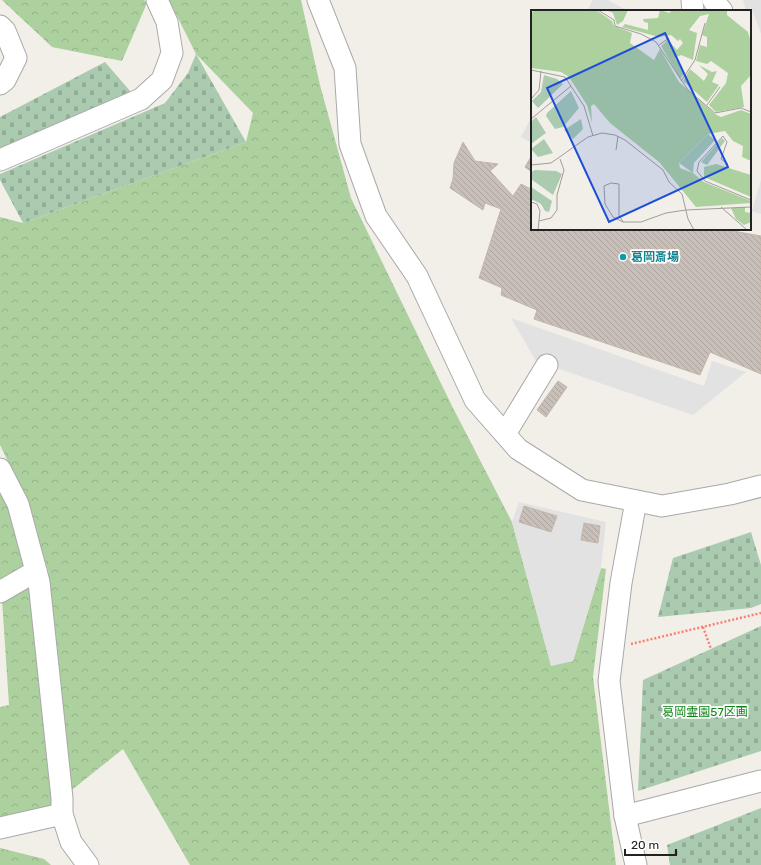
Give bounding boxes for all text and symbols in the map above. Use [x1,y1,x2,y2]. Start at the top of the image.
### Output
inset map [531,10,751,230]
place label: 葛岡斎場 [631,250,679,264]
marker: 葛岡斎場 [618,252,628,262]
park label: 葛岡霊園57区画 [662,705,748,719]
scale bar [625,831,676,857]
text: 20 m [631,838,659,852]

